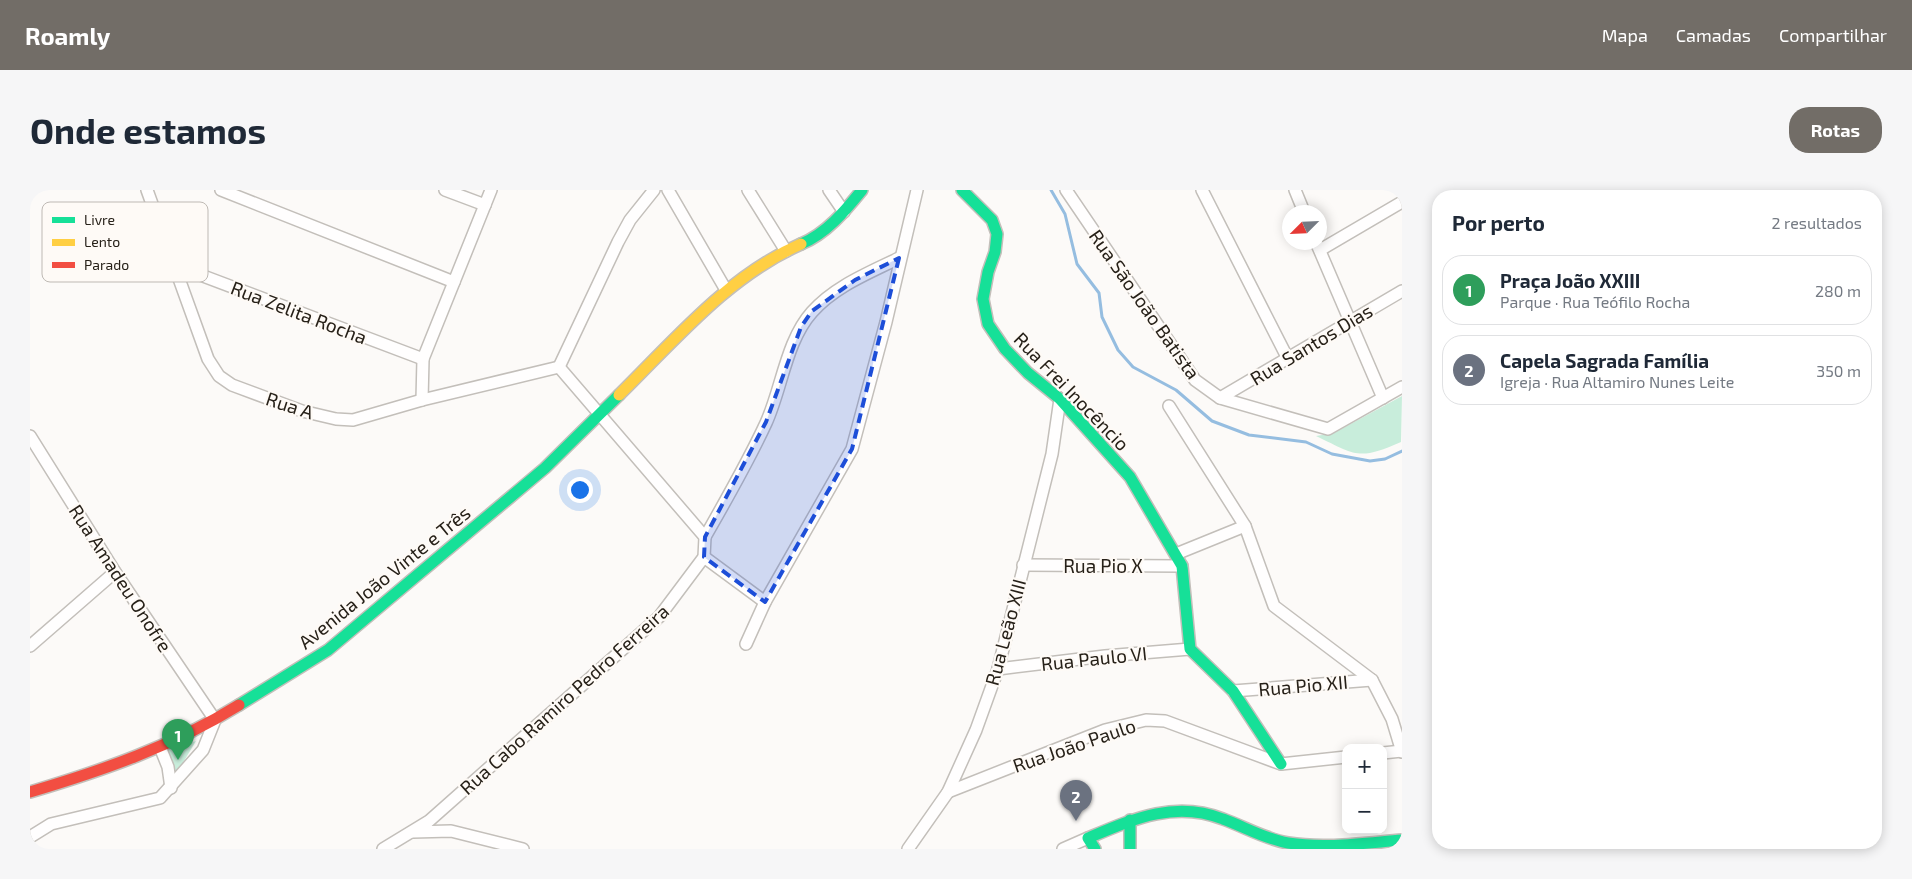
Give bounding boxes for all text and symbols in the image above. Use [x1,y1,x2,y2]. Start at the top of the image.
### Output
text: Roamly [25,21,110,50]
text: Mapa [1602,24,1648,46]
text: Camadas [1676,24,1751,46]
text: Compartilhar [1779,24,1887,46]
button: Rotas [1789,107,1882,153]
text: Onde estamos [30,109,266,151]
legend [42,202,208,282]
north arrow [1282,205,1327,250]
text: Por perto [1452,210,1545,235]
text: Livre [84,211,115,228]
text: 2 resultados [1771,213,1862,232]
street label: Rua São João Batista [1085,225,1205,383]
text: Lento [84,233,120,250]
text: Parado [84,256,129,273]
text: Praça João XXIII [1500,269,1640,292]
street label: Rua Zelita Rocha [228,276,370,348]
text: 1 [1466,281,1472,300]
text: 280 m [1815,281,1861,300]
text: Parque · Rua Teófilo Rocha [1500,292,1690,311]
street label: Rua Santos Dias [1246,298,1376,390]
street label: Rua Frei Inocêncio [1010,327,1134,455]
text: Capela Sagrada Família [1500,349,1709,372]
text: 2 [1464,361,1474,380]
text: 350 m [1816,361,1861,380]
text: Igreja · Rua Altamiro Nunes Leite [1500,372,1734,391]
street label: Rua A [263,387,317,424]
your location [567,477,593,503]
street label: Rua Amadeu Onofre [65,500,177,656]
street label: Avenida João Vinte e Três [293,501,475,653]
street label: Rua Pio X [1063,554,1143,577]
street label: Rua Leão XIII [980,576,1030,688]
street label: Rua Cabo Ramiro Pedro Ferreira [455,599,673,799]
street label: Rua Paulo VI [1040,641,1148,675]
street label: Rua Pio XII [1257,670,1349,700]
street label: Rua João Paulo [1010,713,1138,777]
pin: 1 [162,719,194,760]
map controls [1342,744,1387,834]
button: + [1342,744,1387,789]
pin: 2 [1060,780,1092,821]
button: − [1342,789,1387,834]

